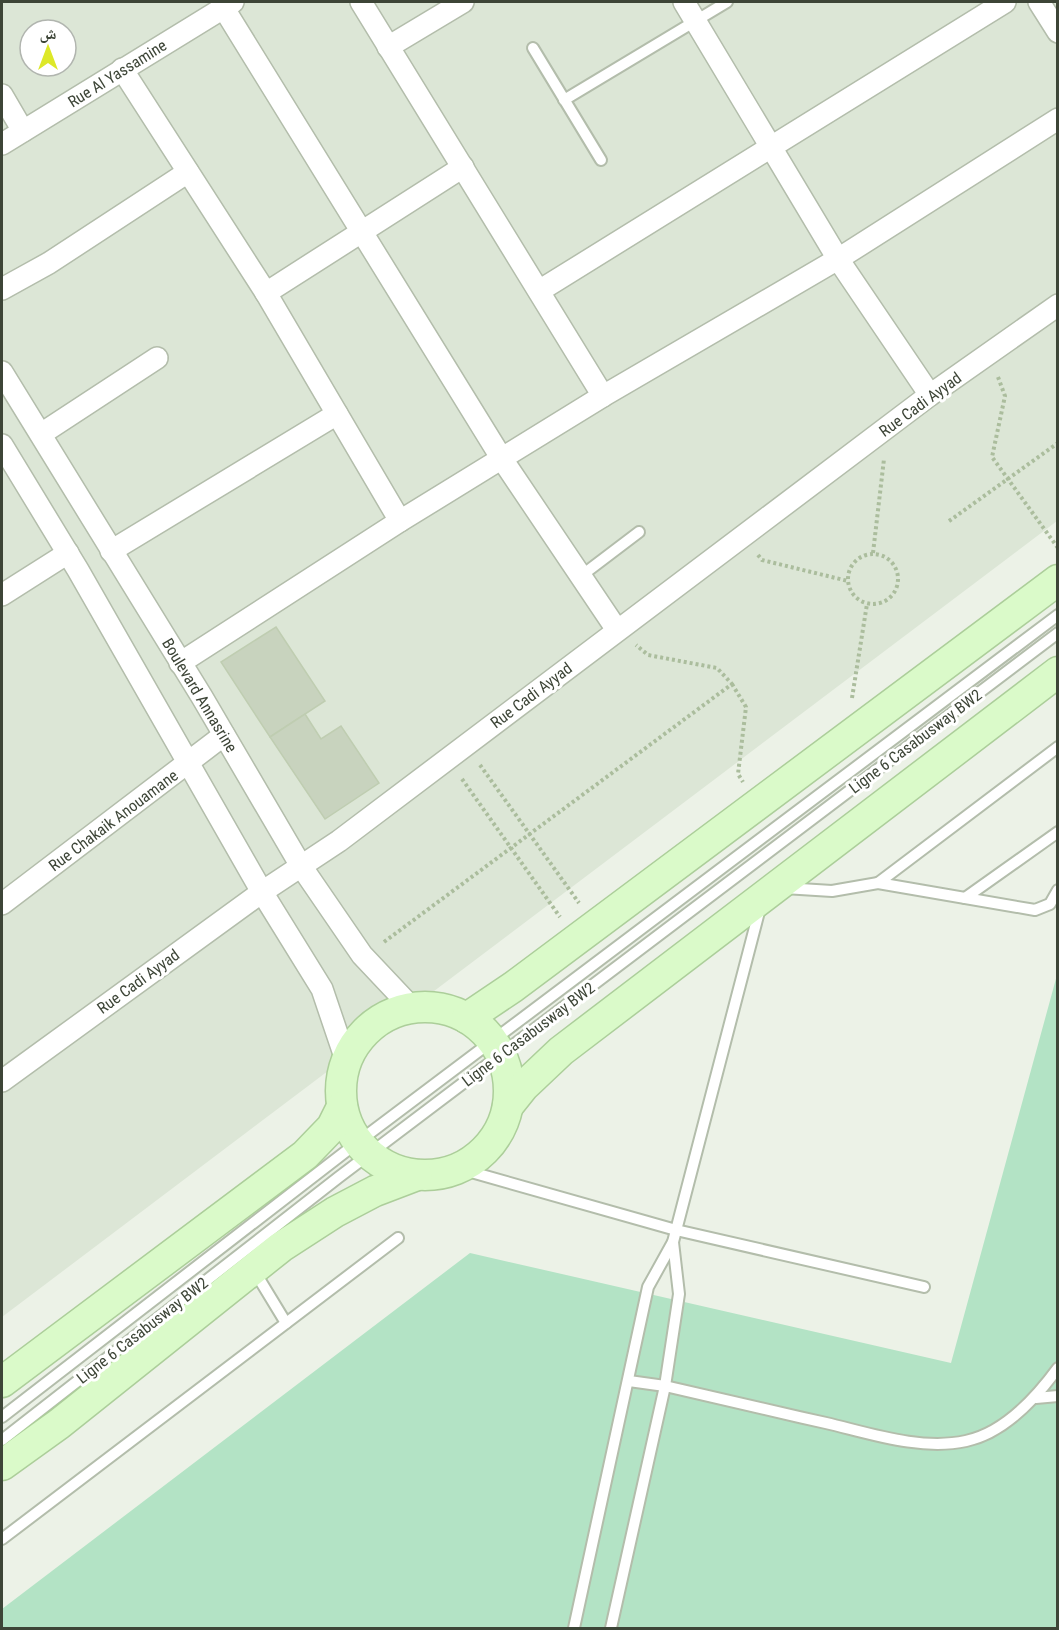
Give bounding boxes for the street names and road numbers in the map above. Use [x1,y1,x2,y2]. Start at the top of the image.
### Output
street label: Rue Al Yassamine [64,36,170,111]
street label: Rue Cadi Ayyad [875,368,965,441]
street label: Boulevard Annasrine [158,635,241,756]
street label: Rue Cadi Ayyad [487,659,576,732]
street label: Ligne 6 Casabusway BW2 [845,685,986,798]
street label: Rue Chakaik Anouamane [45,766,182,875]
street label: Rue Cadi Ayyad [93,945,183,1018]
street label: Ligne 6 Casabusway BW2 [458,978,599,1091]
street label: Ligne 6 Casabusway BW2 [73,1273,212,1388]

